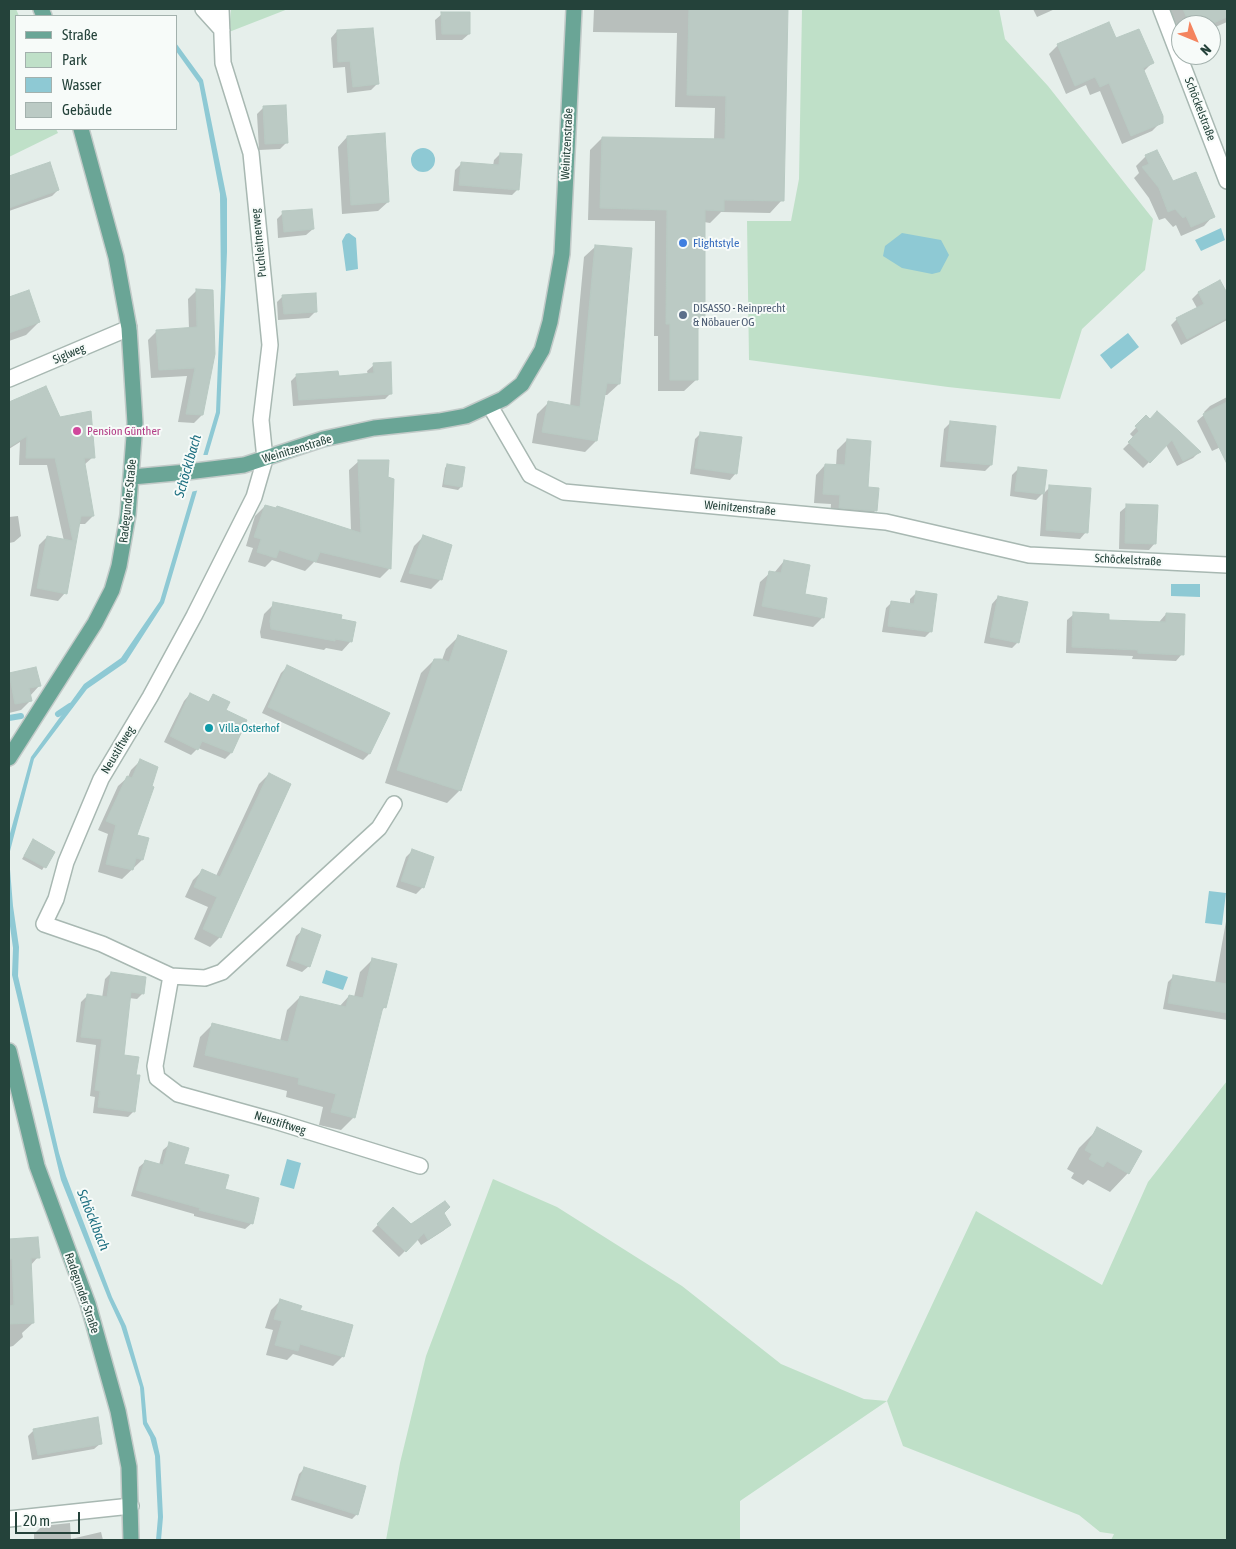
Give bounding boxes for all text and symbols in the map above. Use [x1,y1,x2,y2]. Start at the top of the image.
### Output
legend [15,15,178,130]
north arrow [1171,15,1221,65]
text: Straße [62,26,98,43]
text: N [1197,41,1214,58]
text: Park [62,51,87,68]
street label: Schöckelstraße [1181,75,1219,143]
text: Wasser [62,76,101,93]
text: Gebäude [62,101,112,118]
street label: Weinitzenstraße [558,108,576,180]
street label: Puchleitnerweg [248,208,270,278]
place label: Flightstyle [693,236,739,250]
marker: Flightstyle [677,237,689,249]
place label: DISASSO - Reinprecht & Nöbauer OG [693,301,785,329]
marker: DISASSO - Reinprecht & Nöbauer OG [677,309,689,321]
street label: Siglweg [51,341,87,367]
place label: Pension Günther [87,424,160,438]
marker: Pension Günther [71,425,83,437]
street label: Weinitzenstraße [261,432,333,466]
water label: Schöcklbach [171,433,205,499]
street label: Radegunder Straße [116,458,140,544]
street label: Weinitzenstraße [704,498,776,518]
street label: Schöckelstraße [1094,551,1162,569]
place label: Villa Osterhof [219,721,280,735]
marker: Villa Osterhof [203,722,215,734]
street label: Neustiftweg [98,723,138,777]
street label: Neustiftweg [252,1108,308,1138]
water label: Schöcklbach [73,1187,113,1253]
street label: Radegunder Straße [61,1251,103,1335]
scale bar [18,1502,82,1534]
text: 20 m [23,1512,50,1529]

